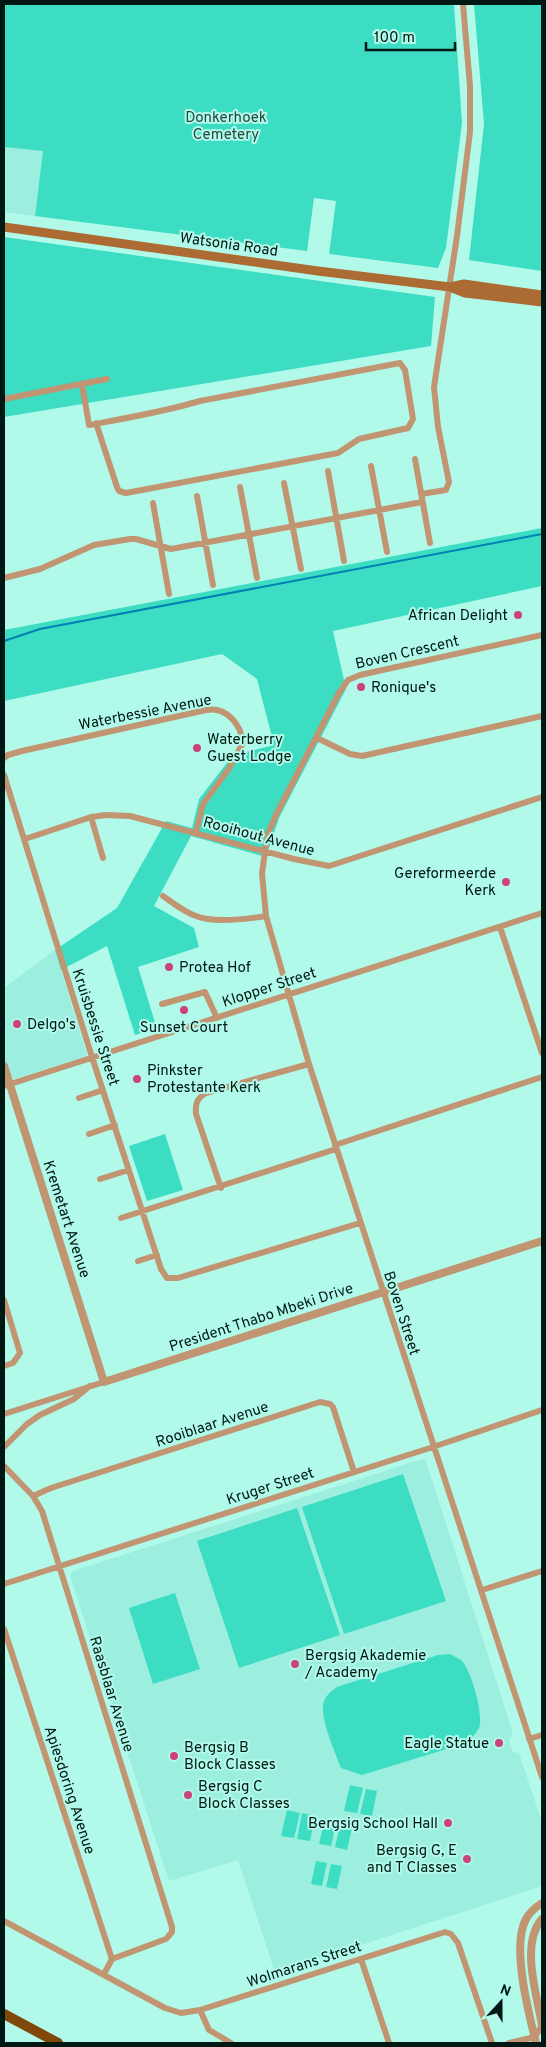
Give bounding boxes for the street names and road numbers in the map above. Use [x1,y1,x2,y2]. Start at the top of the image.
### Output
street label: Watsonia Road [178,229,279,262]
street label: Boven Crescent [354,632,461,675]
street label: Waterbessie Avenue [77,691,213,736]
street label: Rooihout Avenue [201,813,316,861]
street label: Klopper Street [220,964,319,1013]
street label: Kruisbessie Street [67,966,122,1089]
street label: Kremetart Avenue [38,1158,94,1281]
street label: Boven Street [378,1269,423,1358]
street label: President Thabo Mbeki Drive [167,1280,356,1357]
street label: Rooiblaar Avenue [154,1398,271,1453]
street label: Kruger Street [224,1464,317,1511]
street label: Raasblaar Avenue [84,1634,137,1755]
street label: Apiesdoring Avenue [39,1724,98,1857]
street label: Wolmarans Street [245,1938,364,1993]

